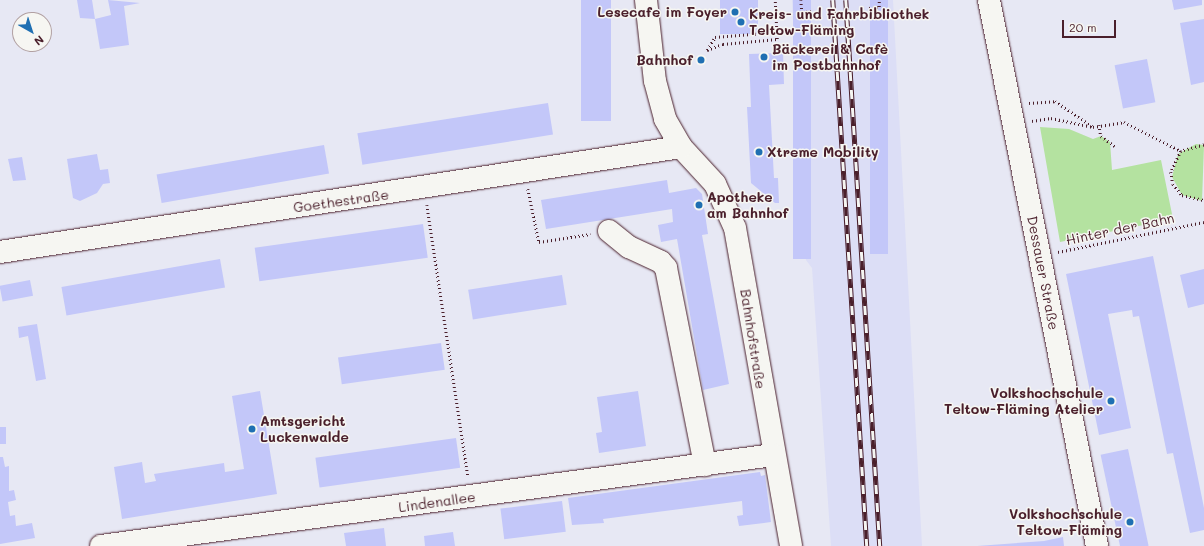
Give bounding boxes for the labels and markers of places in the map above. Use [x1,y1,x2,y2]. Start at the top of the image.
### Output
place label: Lesecafe im Foyer [597,4,727,20]
place label: Kreis- und Fahrbibliothek Teltow-Fläming [749,6,929,38]
marker: Lesecafe im Foyer [730,7,740,17]
marker: Kreis- und Fahrbibliothek Teltow-Fläming [736,17,746,27]
place label: Bäckerei & Cafè im Postbahnhof [772,41,888,74]
place label: Bahnhof [636,52,693,68]
marker: Bäckerei & Cafè im Postbahnhof [759,52,769,62]
marker: Bahnhof [696,55,706,65]
place label: Xtreme Mobility [767,144,879,160]
marker: Xtreme Mobility [754,147,764,157]
place label: Apotheke am Bahnhof [707,189,789,222]
marker: Apotheke am Bahnhof [694,200,704,210]
place label: Volkshochschule Teltow-Fläming Atelier [944,385,1103,418]
marker: Volkshochschule Teltow-Fläming Atelier [1106,396,1116,406]
place label: Amtsgericht Luckenwalde [260,413,349,446]
marker: Amtsgericht Luckenwalde [247,424,257,434]
place label: Volkshochschule Teltow-Fläming [1009,506,1122,538]
marker: Volkshochschule Teltow-Fläming [1125,517,1135,527]

